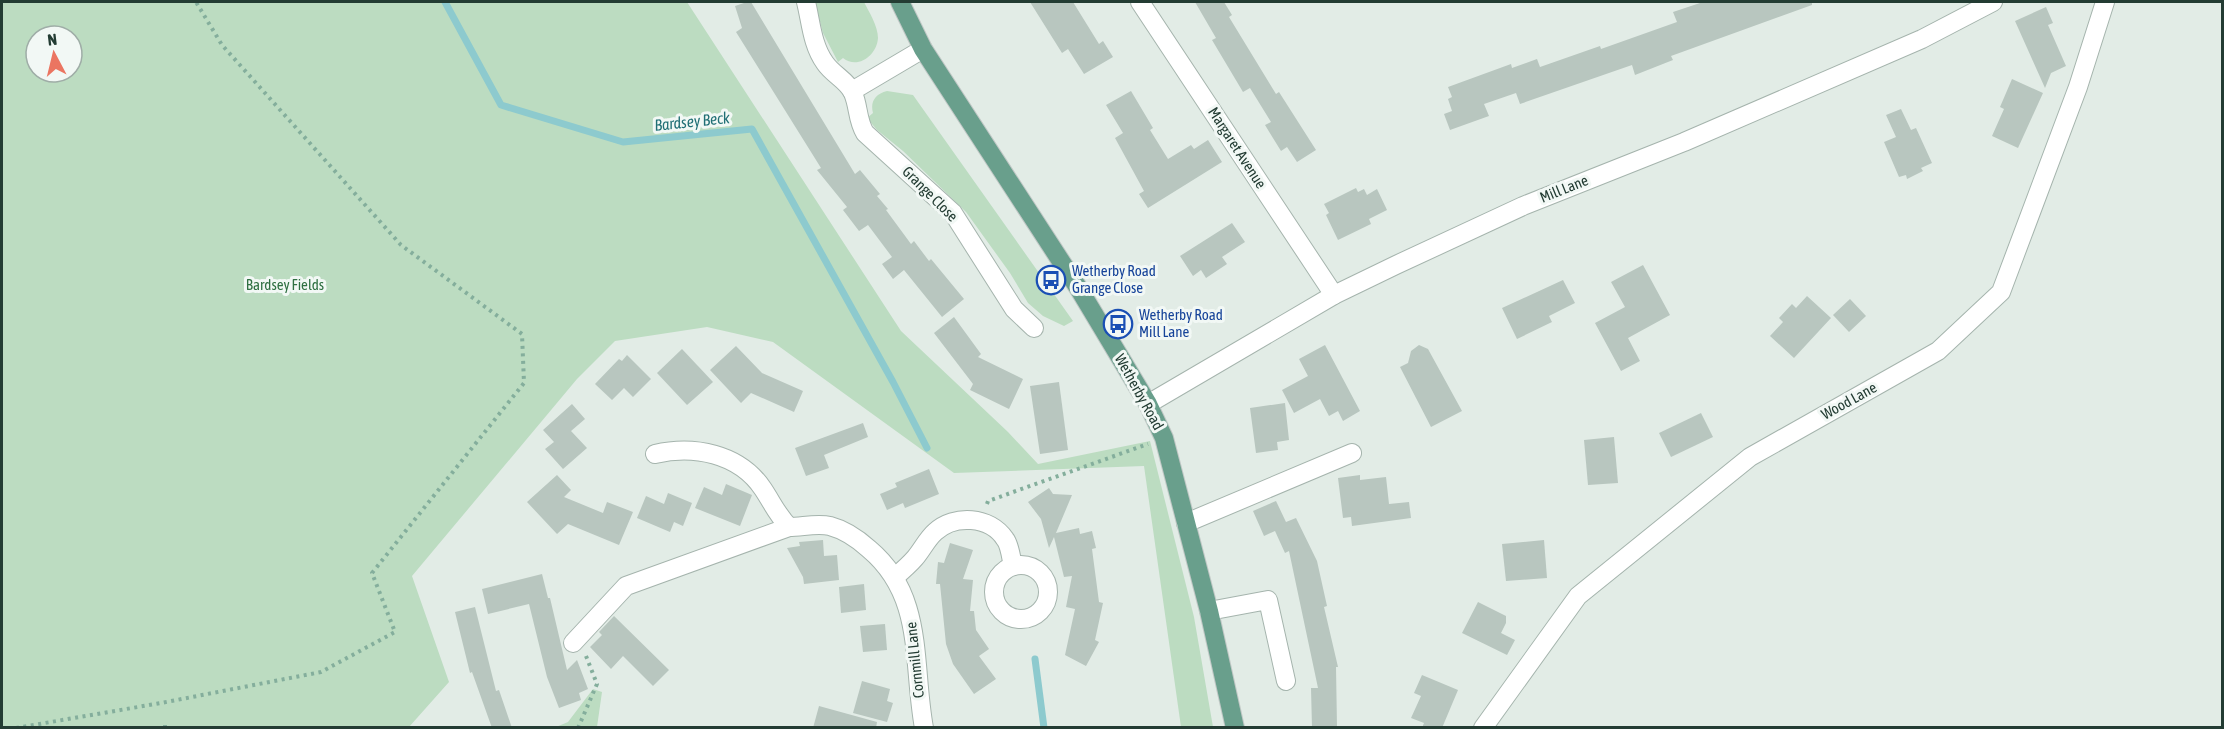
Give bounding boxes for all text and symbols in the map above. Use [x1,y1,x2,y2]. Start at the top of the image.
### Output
north arrow [24,24,84,84]
text: N [46,30,58,49]
street label: Margaret Avenue [1205,104,1270,192]
water label: Bardsey Beck [653,108,732,135]
street label: Grange Close [899,163,962,225]
street label: Mill Lane [1537,171,1591,206]
place label: Wetherby Road Grange Close [1072,262,1156,296]
bus stop icon: Wetherby Road Grange Close [1035,264,1067,296]
park label: Bardsey Fields [246,276,324,293]
place label: Wetherby Road Mill Lane [1139,306,1223,340]
bus stop icon: Wetherby Road Mill Lane [1102,308,1134,340]
street label: Wetherby Road [1112,351,1167,433]
street label: Wood Lane [1818,378,1880,423]
street label: Cornmill Lane [902,621,927,699]

